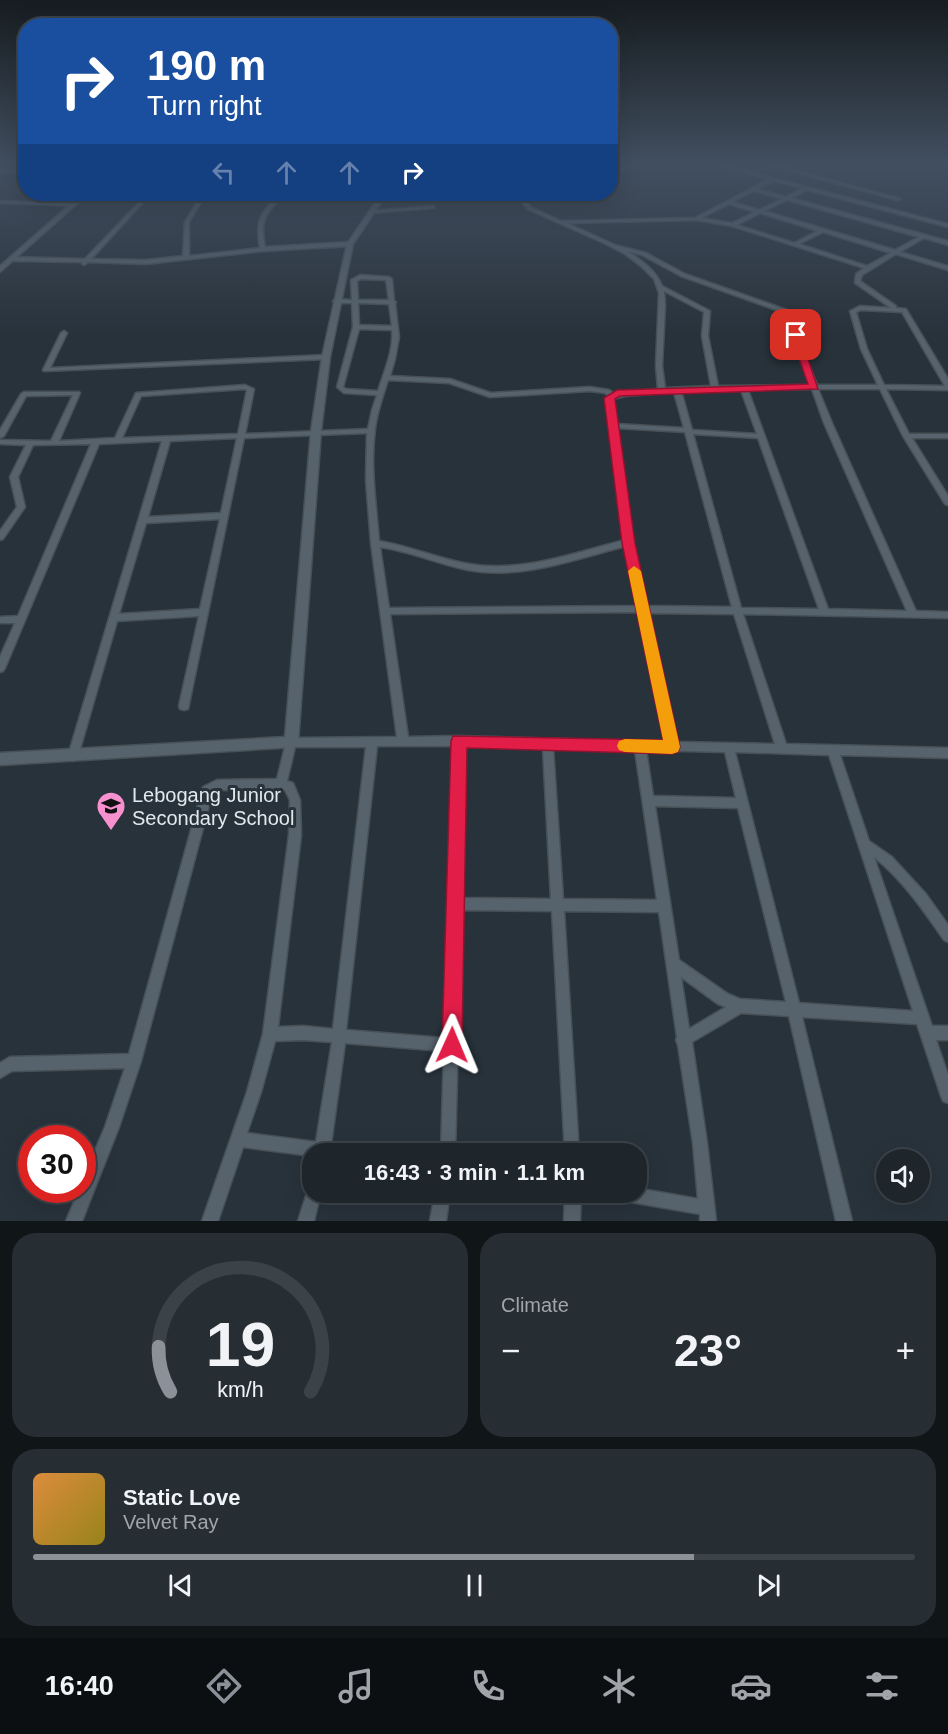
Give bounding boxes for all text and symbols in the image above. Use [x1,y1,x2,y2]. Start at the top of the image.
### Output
icon: right [48,42,126,120]
text: 190 m [147,42,266,89]
text: Turn right [147,91,262,121]
icon: left [207,156,240,189]
icon: ahead [270,156,303,189]
icon: ahead [333,156,366,189]
icon: right [396,156,429,189]
pin [770,309,821,360]
icon: arrive [779,318,812,351]
place label: Lebogang Junior Secondary School [132,784,294,829]
school or university icon: Lebogang Junior Secondary School [95,790,127,832]
position arrow [420,1013,484,1077]
speed limit sign: 30 [18,1125,96,1203]
map controls [876,1149,930,1203]
button: sound [876,1149,930,1203]
text: 16:43 · 3 min · 1.1 km [364,1160,585,1185]
text: Climate [501,1294,569,1316]
text: 19 [205,1310,275,1379]
text: 23° [674,1325,742,1376]
text: − [501,1332,520,1369]
text: + [896,1332,915,1369]
text: km/h [217,1378,263,1402]
text: Static Love [123,1485,240,1510]
text: Velvet Ray [123,1511,219,1533]
icon: previous [164,1569,197,1602]
icon: pause [458,1569,491,1602]
icon: next [752,1569,785,1602]
icon: directions [203,1665,245,1707]
icon: music [335,1665,377,1707]
icon: phone [467,1665,509,1707]
icon: climate [598,1665,640,1707]
icon: car [730,1665,772,1707]
icon: filters [861,1665,903,1707]
text: 16:40 [45,1671,114,1701]

